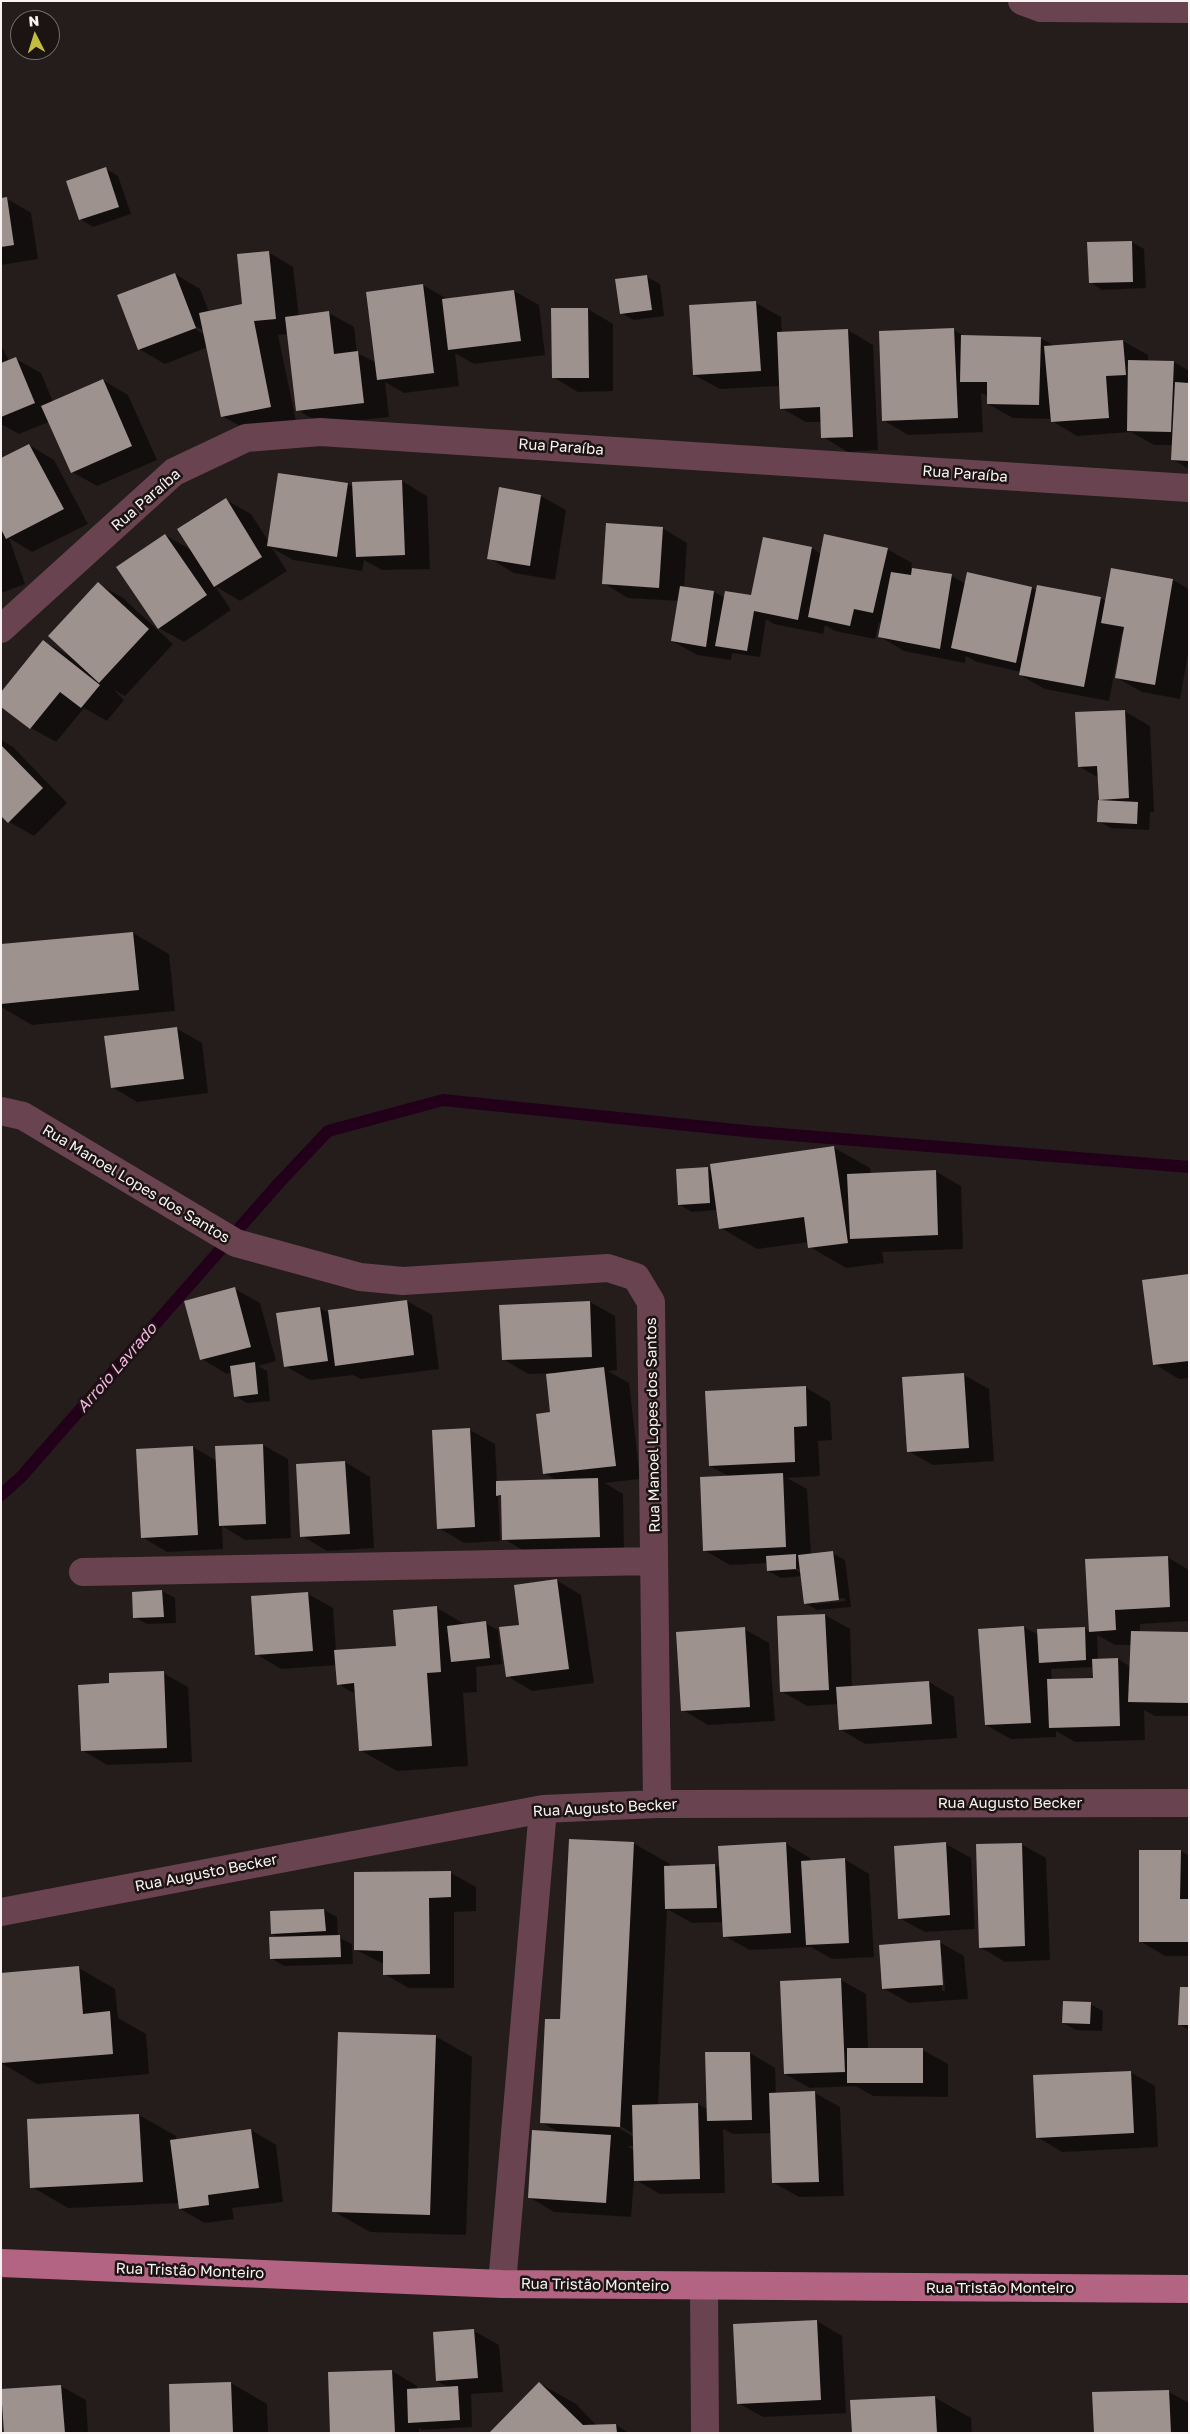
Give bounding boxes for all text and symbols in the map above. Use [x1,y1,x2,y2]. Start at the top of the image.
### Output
north arrow [10,10,60,60]
text: N [28,12,40,29]
street label: Rua Paraíba [518,435,604,459]
street label: Rua Paraíba [922,462,1008,486]
street label: Rua Paraíba [108,465,184,535]
street label: Rua Manoel Lopes dos Santos [39,1121,233,1247]
street label: Rua Manoel Lopes dos Santos [642,1317,664,1533]
water label: Arroio Lavrado [73,1319,161,1417]
street label: Rua Augusto Becker [938,1794,1082,1812]
street label: Rua Augusto Becker [532,1795,678,1821]
street label: Rua Augusto Becker [133,1850,279,1896]
street label: Rua Tristão Monteiro [115,2259,265,2283]
street label: Rua Tristão Monteiro [521,2275,669,2295]
street label: Rua Tristão Monteiro [926,2279,1074,2297]

